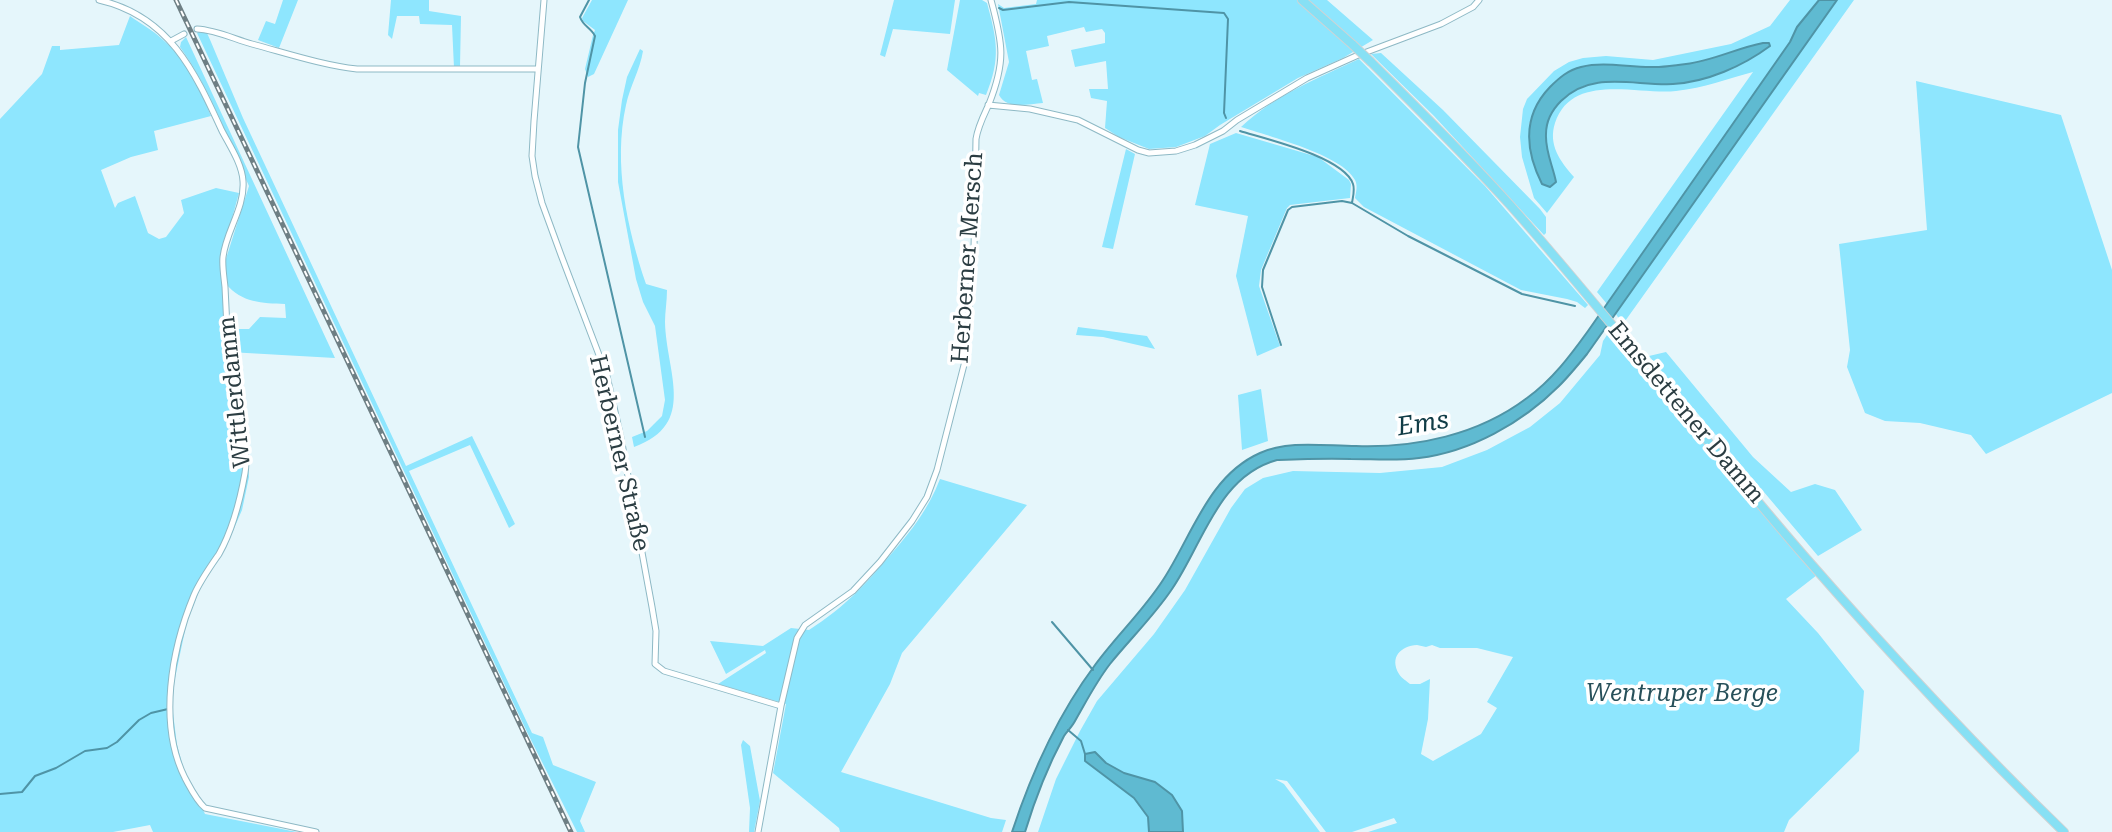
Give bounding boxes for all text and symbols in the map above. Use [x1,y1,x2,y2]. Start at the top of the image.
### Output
street label: Herberner Mersch [946,151,990,365]
street label: Wittlerdamm [213,315,257,469]
street label: Emsdettener Damm [1602,316,1770,510]
street label: Herberner Straße [582,352,656,554]
water label: Ems [1395,405,1451,443]
park label: Wentruper Berge [1586,680,1778,708]

